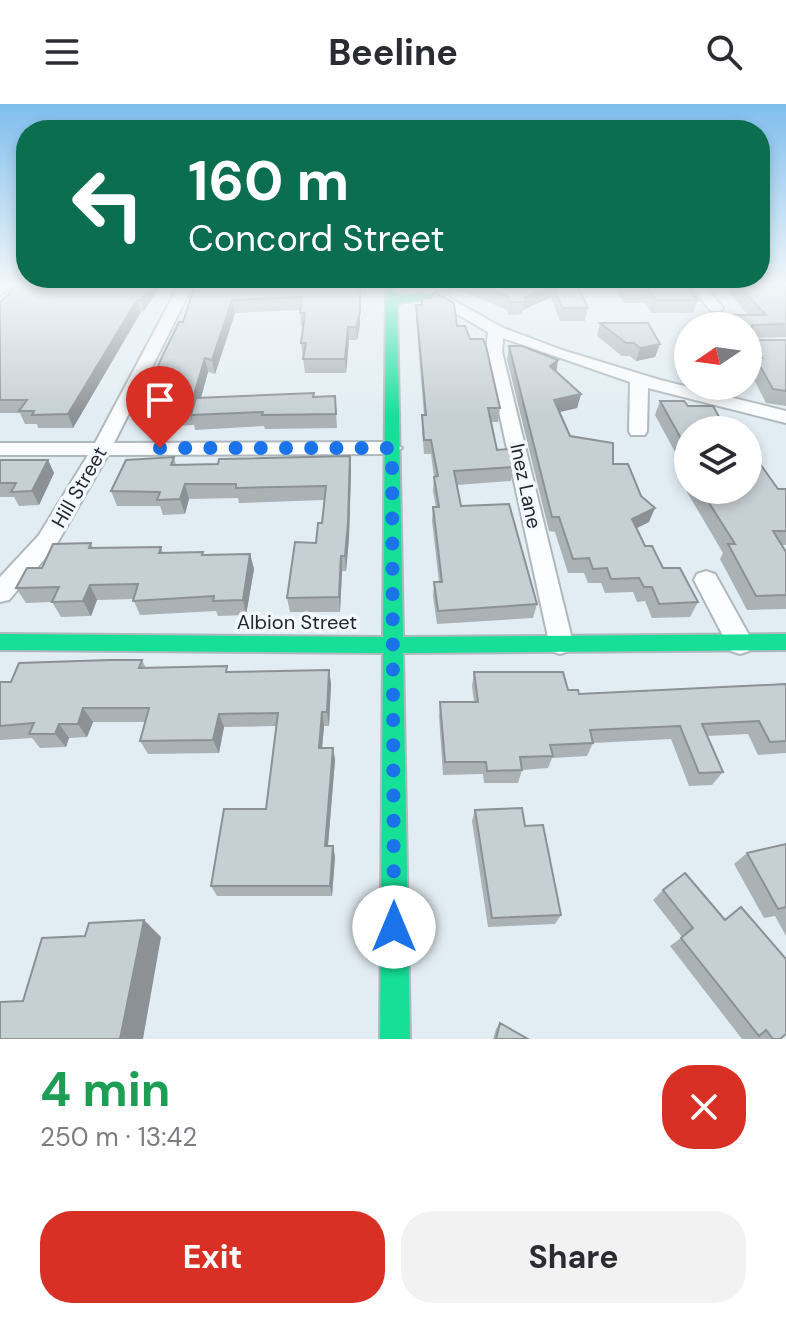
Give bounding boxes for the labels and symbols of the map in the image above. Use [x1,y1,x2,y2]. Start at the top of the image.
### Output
north arrow [674,312,762,400]
pin [126,366,194,448]
street label: Inez Lane [504,441,548,531]
street label: Hill Street [45,442,113,532]
street label: Albion Street [237,609,357,635]
position arrow [352,885,436,969]

